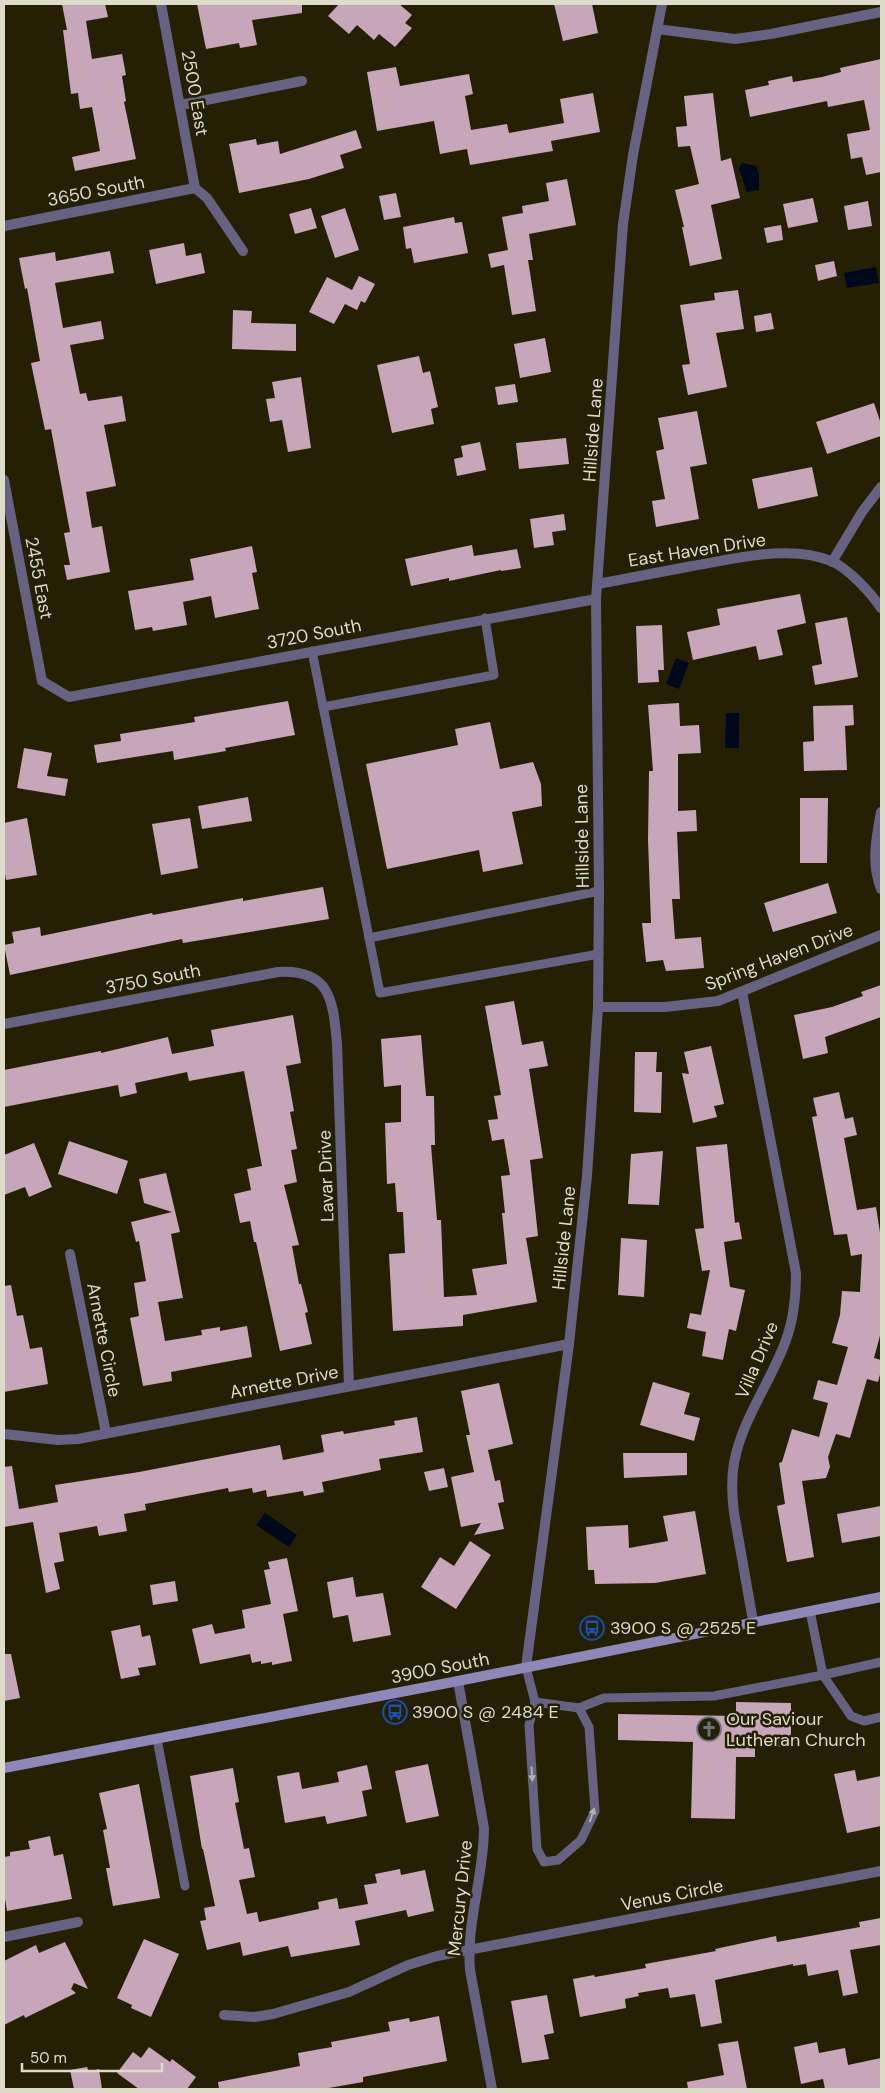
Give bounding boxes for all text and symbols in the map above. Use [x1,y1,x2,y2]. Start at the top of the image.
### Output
street label: 2500 East [176,48,214,138]
street label: 3650 South [45,170,147,212]
street label: Hillside Lane [577,377,609,483]
street label: East Haven Drive [626,527,768,573]
street label: 2455 East [19,535,59,621]
street label: 3720 South [265,613,363,655]
street label: Hillside Lane [569,784,595,888]
street label: Spring Haven Drive [702,918,856,996]
street label: 3750 South [103,958,203,1000]
street label: Lavar Drive [312,1130,340,1222]
street label: Hillside Lane [547,1185,581,1291]
street label: Arnette Circle [81,1281,127,1399]
street label: Villa Drive [730,1318,784,1402]
street label: Arnette Drive [228,1360,340,1404]
bus stop icon: 3900 S @ 2525 E [579,1615,605,1641]
place label: 3900 S @ 2525 E [610,1616,756,1640]
street label: 3900 South [389,1647,491,1689]
bus stop icon: 3900 S @ 2484 E [382,1699,408,1725]
place label: 3900 S @ 2484 E [412,1700,559,1724]
place label: Our Saviour Lutheran Church [726,1707,866,1752]
church icon: Our Saviour Lutheran Church [696,1716,722,1742]
one-way arrow [529,1766,537,1782]
one-way arrow [588,1807,596,1822]
street label: Mercury Drive [442,1839,478,1957]
street label: Venus Circle [619,1873,725,1917]
scale bar [22,2040,162,2072]
text: 50 m [30,2048,67,2068]

